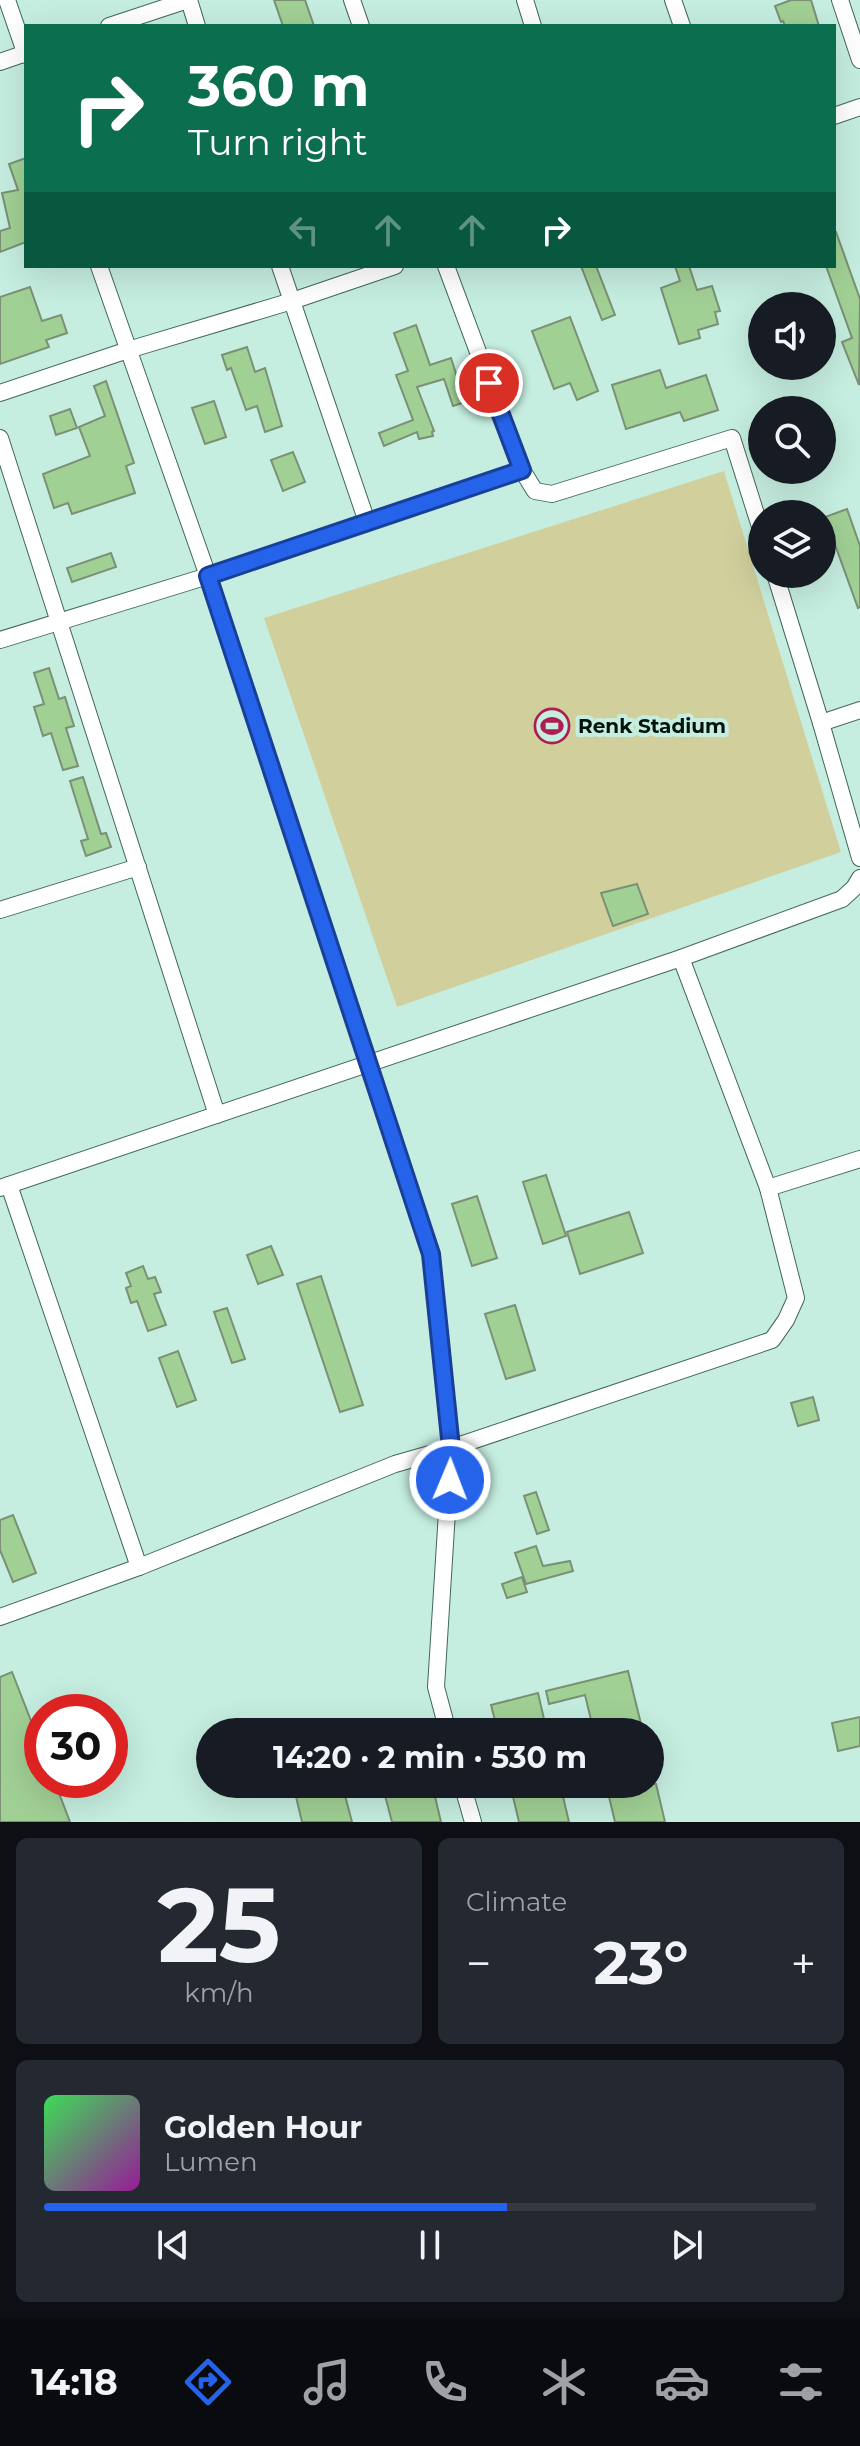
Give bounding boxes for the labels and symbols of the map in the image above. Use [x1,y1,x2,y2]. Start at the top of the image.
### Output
pin [455,349,523,417]
sports icon: Renk Stadium [533,707,571,745]
place label: Renk Stadium [578,714,726,738]
position arrow [408,1438,492,1522]
speed limit sign: 30 [24,1694,128,1798]

